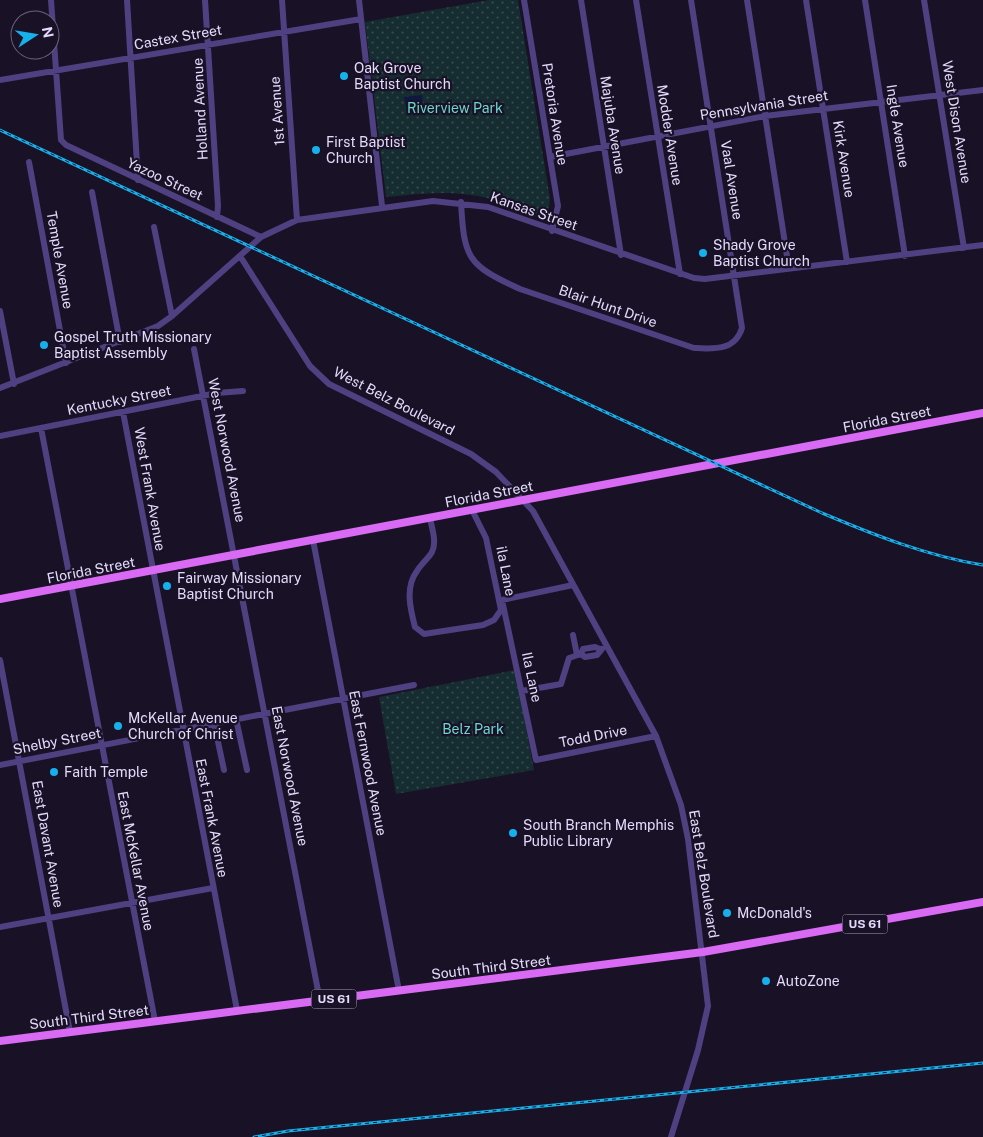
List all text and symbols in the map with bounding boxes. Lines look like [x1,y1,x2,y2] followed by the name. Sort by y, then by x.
[10,10,60,60] north arrow
[133,21,223,53] street label: Castex Street
[39,25,57,39] text: N
[189,57,211,161] street label: Holland Avenue
[939,59,975,185] street label: West Dison Avenue
[354,60,451,92] place label: Oak Grove Baptist Church
[539,62,571,166] street label: Pretoria Avenue
[338,70,350,82] marker: Oak Grove Baptist Church
[597,75,629,175] street label: Majuba Avenue
[267,76,287,146] street label: 1st Avenue
[654,83,686,187] street label: Modder Avenue
[884,83,912,169] street label: Ingle Avenue
[699,87,829,123] street label: Pennsylvania Street
[407,100,503,116] park label: Riverview Park
[830,119,858,199] street label: Kirk Avenue
[326,134,406,166] place label: First Baptist Church
[718,139,746,221] street label: Vaal Avenue
[310,144,322,156] marker: First Baptist Church
[124,154,206,204] street label: Yazoo Street
[488,189,580,233] street label: Kansas Street
[44,210,76,310] street label: Temple Avenue
[713,237,810,269] place label: Shady Grove Baptist Church
[697,247,709,259] marker: Shady Grove Baptist Church
[557,282,659,330] street label: Blair Hunt Drive
[54,329,212,361] place label: Gospel Truth Missionary Baptist Assembly
[38,339,50,351] marker: Gospel Truth Missionary Baptist Assembly
[331,364,457,438] street label: West Belz Boulevard
[205,376,249,524] street label: West Norwood Avenue
[66,382,172,418] street label: Kentucky Street
[842,403,932,435] street label: Florida Street
[131,426,169,552] street label: West Frank Avenue
[444,478,534,510] street label: Florida Street
[493,545,519,597] street label: ila Lane
[46,554,136,586] street label: Florida Street
[177,570,302,602] place label: Fairway Missionary Baptist Church
[161,580,173,592] marker: Fairway Missionary Baptist Church
[519,650,545,704] street label: Ila Lane
[346,689,390,837] street label: East Fernwood Avenue
[269,705,311,848] street label: East Norwood Avenue
[128,710,238,742] place label: McKellar Avenue Church of Christ
[112,720,124,732] marker: McKellar Avenue Church of Christ
[442,721,504,737] park label: Belz Park
[558,722,628,750] street label: Todd Drive
[12,725,102,757] street label: Shelby Street
[193,757,231,879] street label: East Frank Avenue
[64,764,148,780] place label: Faith Temple
[48,766,60,778] marker: Faith Temple
[29,779,67,909] street label: East Davant Avenue
[115,790,157,932] street label: East McKellar Avenue
[686,809,722,939] street label: East Belz Boulevard
[523,817,674,849] place label: South Branch Memphis Public Library
[507,827,519,839] marker: South Branch Memphis Public Library
[737,905,812,921] place label: McDonald's
[721,907,733,919] marker: McDonald's
[842,914,888,934] road number: US 61
[430,952,552,982] street label: South Third Street
[776,973,840,989] place label: AutoZone
[760,975,772,987] marker: AutoZone
[312,990,356,1009] road number: US 61
[28,1002,150,1032] street label: South Third Street

